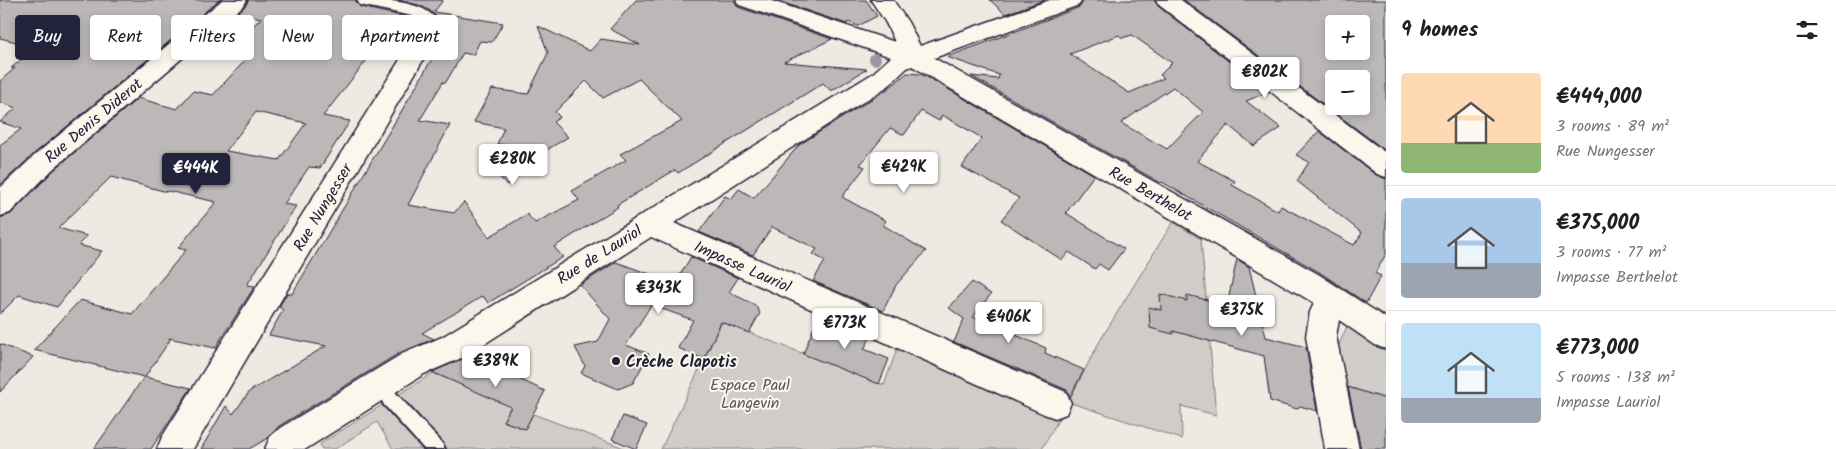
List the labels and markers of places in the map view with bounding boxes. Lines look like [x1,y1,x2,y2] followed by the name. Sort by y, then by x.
[1230,56,1300,99] pin: €802K
[478,144,548,186] pin: €280K
[161,152,231,195] pin: €444K
[869,152,939,194] pin: €429K
[624,272,694,315] pin: €343K
[1207,294,1277,337] pin: €375K
[974,302,1044,344] pin: €406K
[810,308,880,350] pin: €773K
[461,346,531,388] pin: €389K
[626,350,737,375] place label: Crèche Clapotis
[610,355,622,367] marker: Crèche Clapotis

